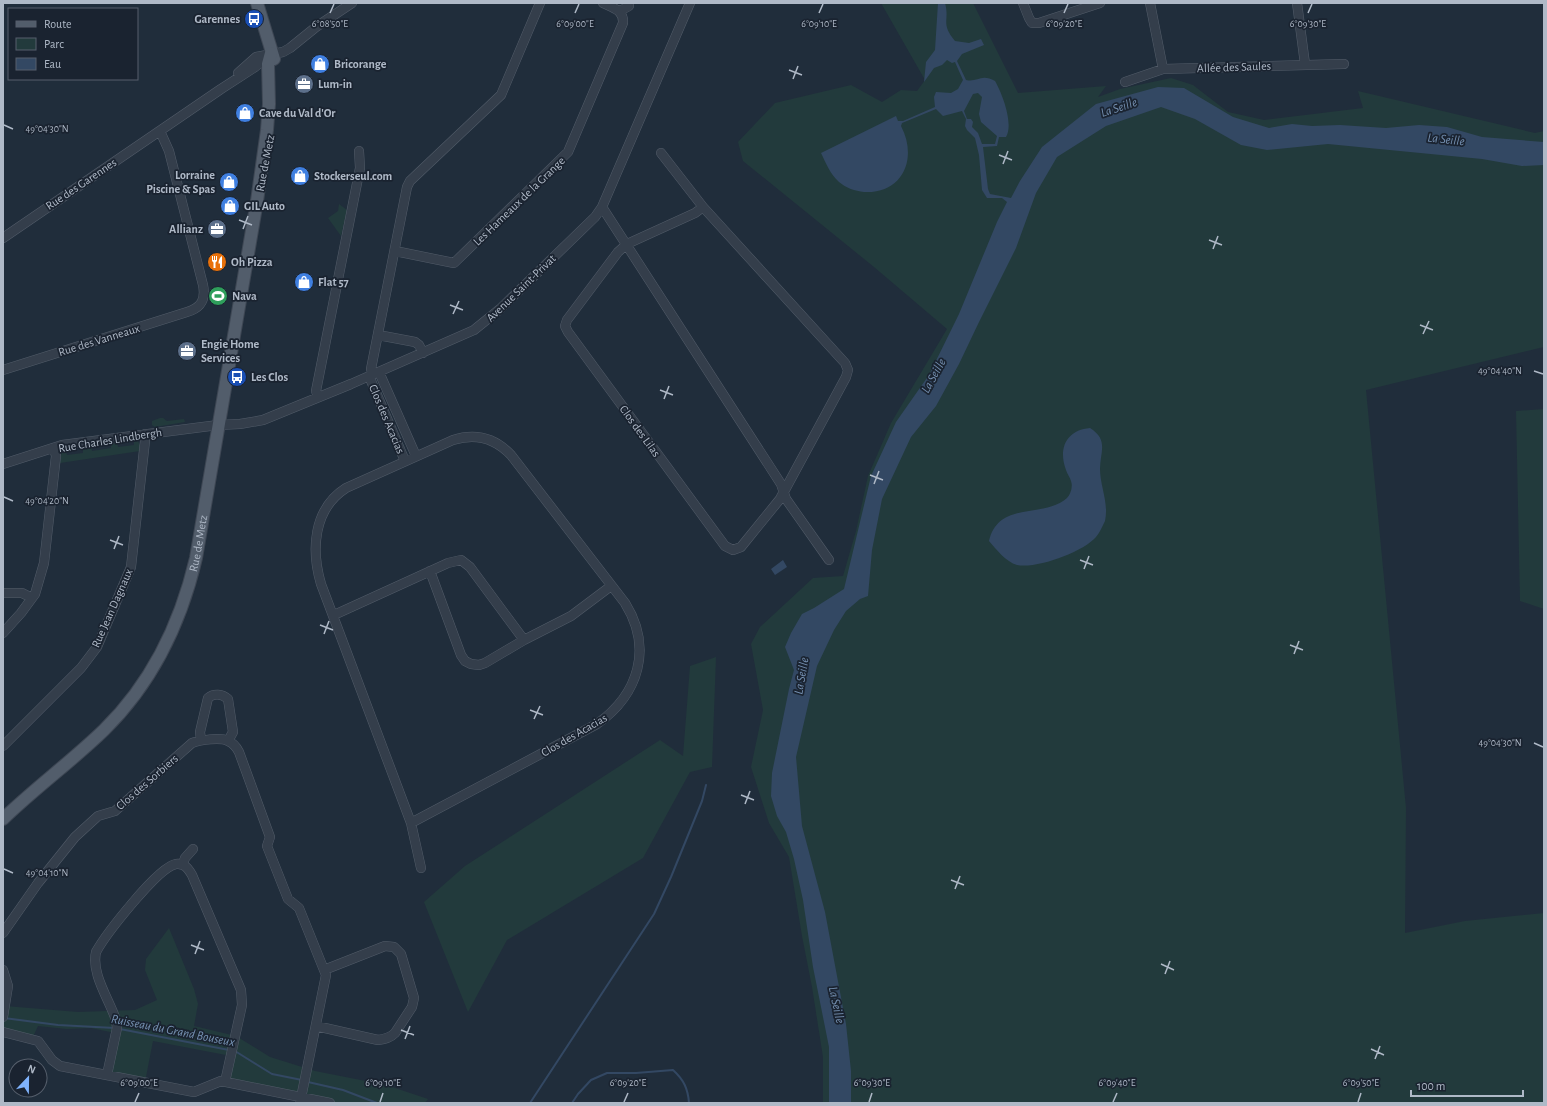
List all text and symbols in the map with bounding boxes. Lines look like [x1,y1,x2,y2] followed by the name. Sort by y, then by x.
[8,8,138,80] legend
[243,8,265,30] bus stop icon: Garennes
[195,13,240,25] place label: Garennes
[44,18,71,30] text: Route
[312,19,348,29] text: 6°08'50"E
[556,19,594,29] text: 6°09'00"E
[801,19,837,29] text: 6°09'10"E
[1046,19,1083,29] text: 6°09'20"E
[1290,19,1326,29] text: 6°09'30"E
[44,38,64,50] text: Parc
[309,53,331,75] shop icon: Bricorange
[44,58,61,70] text: Eau
[334,58,387,70] place label: Bricorange
[1197,60,1271,74] street label: Allée des Saules
[293,73,315,95] office icon: Lum-in
[318,78,352,90] place label: Lum-in
[1099,96,1139,120] water label: La Seille
[234,102,256,124] shop icon: Cave du Val d'Or
[259,107,336,119] place label: Cave du Val d'Or
[25,124,69,134] text: 49°04'30"N
[1427,132,1465,148] water label: La Seille
[254,134,276,192] street label: Rue de Metz
[471,154,567,248] street label: Les Hameaux de la Grange
[44,156,118,212] street label: Rue des Garennes
[289,165,311,187] shop icon: Stockerseul.com
[146,169,215,195] place label: Lorraine Piscine & Spas
[314,170,393,182] place label: Stockerseul.com
[218,171,240,193] shop icon: Lorraine Piscine & Spas
[219,195,241,217] shop icon: GIL Auto
[244,200,285,212] place label: GIL Auto
[206,218,228,240] office icon: Allianz
[169,223,203,235] place label: Allianz
[206,251,228,273] restaurant icon: Oh Pizza
[484,252,558,324] street label: Avenue Saint-Privat
[231,256,273,268] place label: Oh Pizza
[293,271,315,293] shop icon: Flat 57
[318,276,349,288] place label: Flat 57
[207,285,229,307] sports icon: Nava
[232,290,257,302] place label: Nava
[57,322,141,358] street label: Rue des Vanneaux
[201,338,260,364] place label: Engie Home Services
[176,340,198,362] office icon: Engie Home Services
[919,356,949,395] water label: La Seille
[226,366,248,388] bus stop icon: Les Clos
[1478,366,1522,376] text: 49°04'40"N
[251,371,289,383] place label: Les Clos
[367,383,407,455] street label: Clos des Acacias
[617,403,663,459] street label: Clos des Lilas
[57,426,163,454] street label: Rue Charles Lindbergh
[25,496,69,506] text: 49°04'20"N
[187,514,209,573] street label: Rue de Metz
[89,567,135,649] street label: Rue Jean Dagnaux
[792,656,812,696] water label: La Seille
[539,711,609,759] street label: Clos des Acacias
[1478,738,1522,748] text: 49°04'30"N
[114,752,180,812] street label: Clos des Sorbiers
[26,868,68,878] text: 49°04'10"N
[826,985,846,1025] water label: La Seille
[110,1013,236,1049] water label: Ruisseau du Grand Bouseux
[8,1058,48,1098] north arrow
[26,1063,37,1076] text: N
[1411,1072,1523,1098] scale bar
[120,1078,158,1088] text: 6°09'00"E
[365,1078,401,1088] text: 6°09'10"E
[610,1078,647,1088] text: 6°09'20"E
[854,1078,890,1088] text: 6°09'30"E
[1099,1078,1136,1088] text: 6°09'40"E
[1343,1078,1379,1088] text: 6°09'50"E
[1417,1080,1445,1092] text: 100 m

